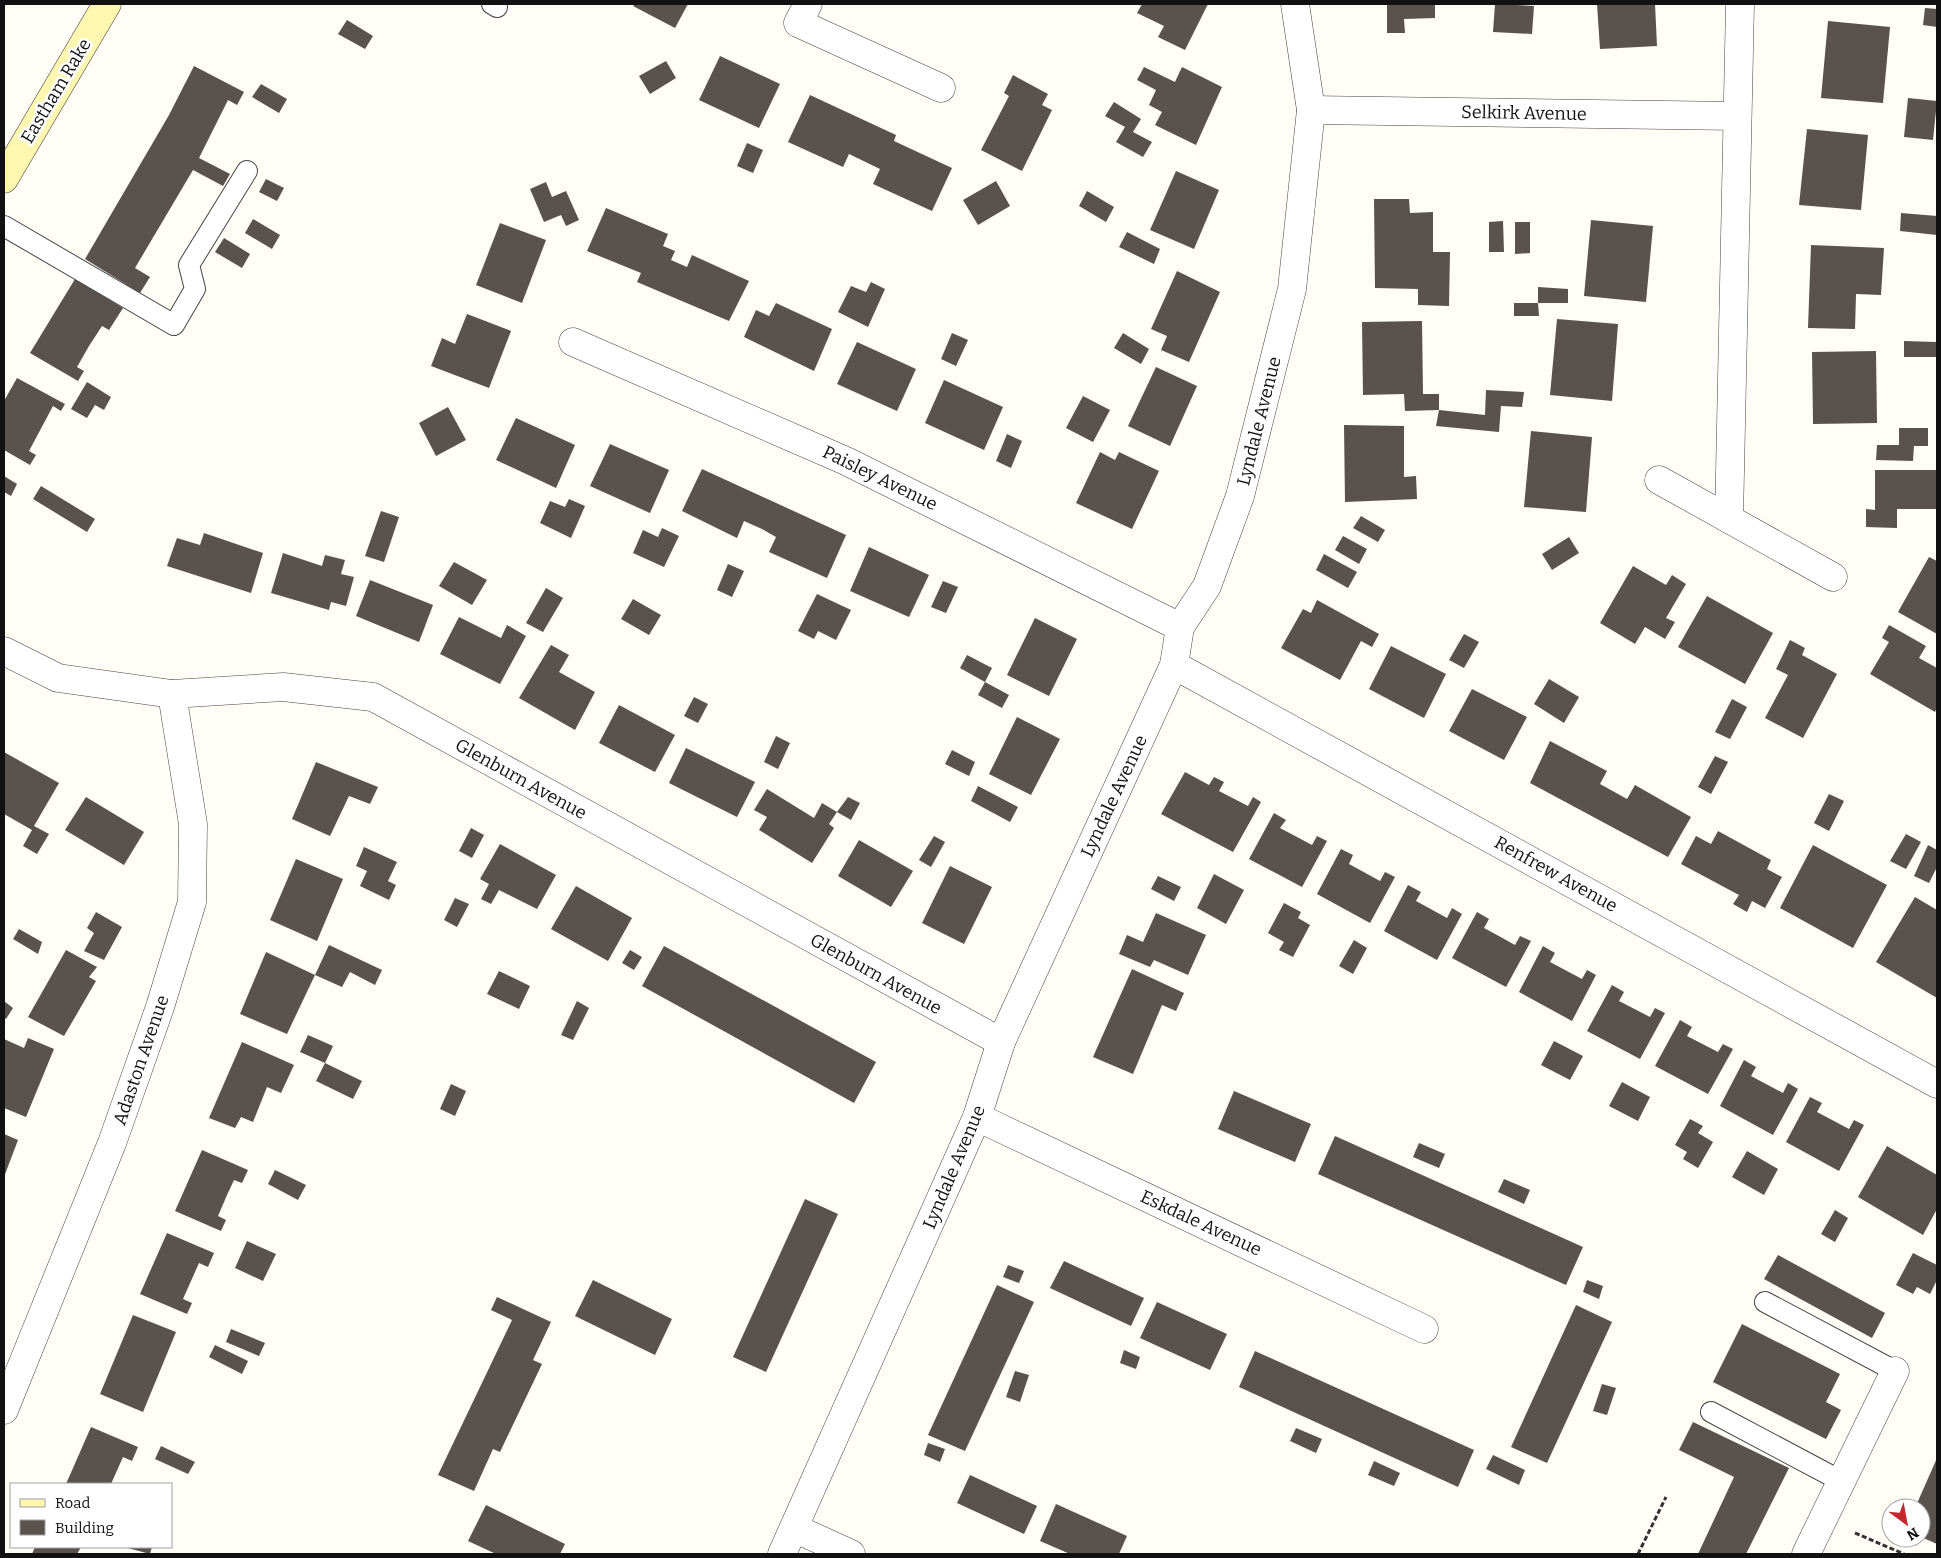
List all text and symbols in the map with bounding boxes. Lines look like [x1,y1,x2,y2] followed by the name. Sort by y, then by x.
[16,35,96,147] street label: Eastham Rake
[1461,101,1587,125] street label: Selkirk Avenue
[1232,354,1286,488] street label: Lyndale Avenue
[819,441,941,515] street label: Paisley Avenue
[1076,731,1152,861] street label: Lyndale Avenue
[451,734,591,824] street label: Glenburn Avenue
[1491,831,1621,917] street label: Renfrew Avenue
[806,929,946,1019] street label: Glenburn Avenue
[108,992,174,1128] street label: Adaston Avenue
[918,1102,990,1232] street label: Lyndale Avenue
[1137,1185,1265,1261] street label: Eskdale Avenue
[10,1483,172,1548] legend
[55,1494,90,1512] text: Road
[1881,1498,1931,1548] north arrow
[55,1519,114,1537] text: Building
[1903,1524,1922,1544] text: N

